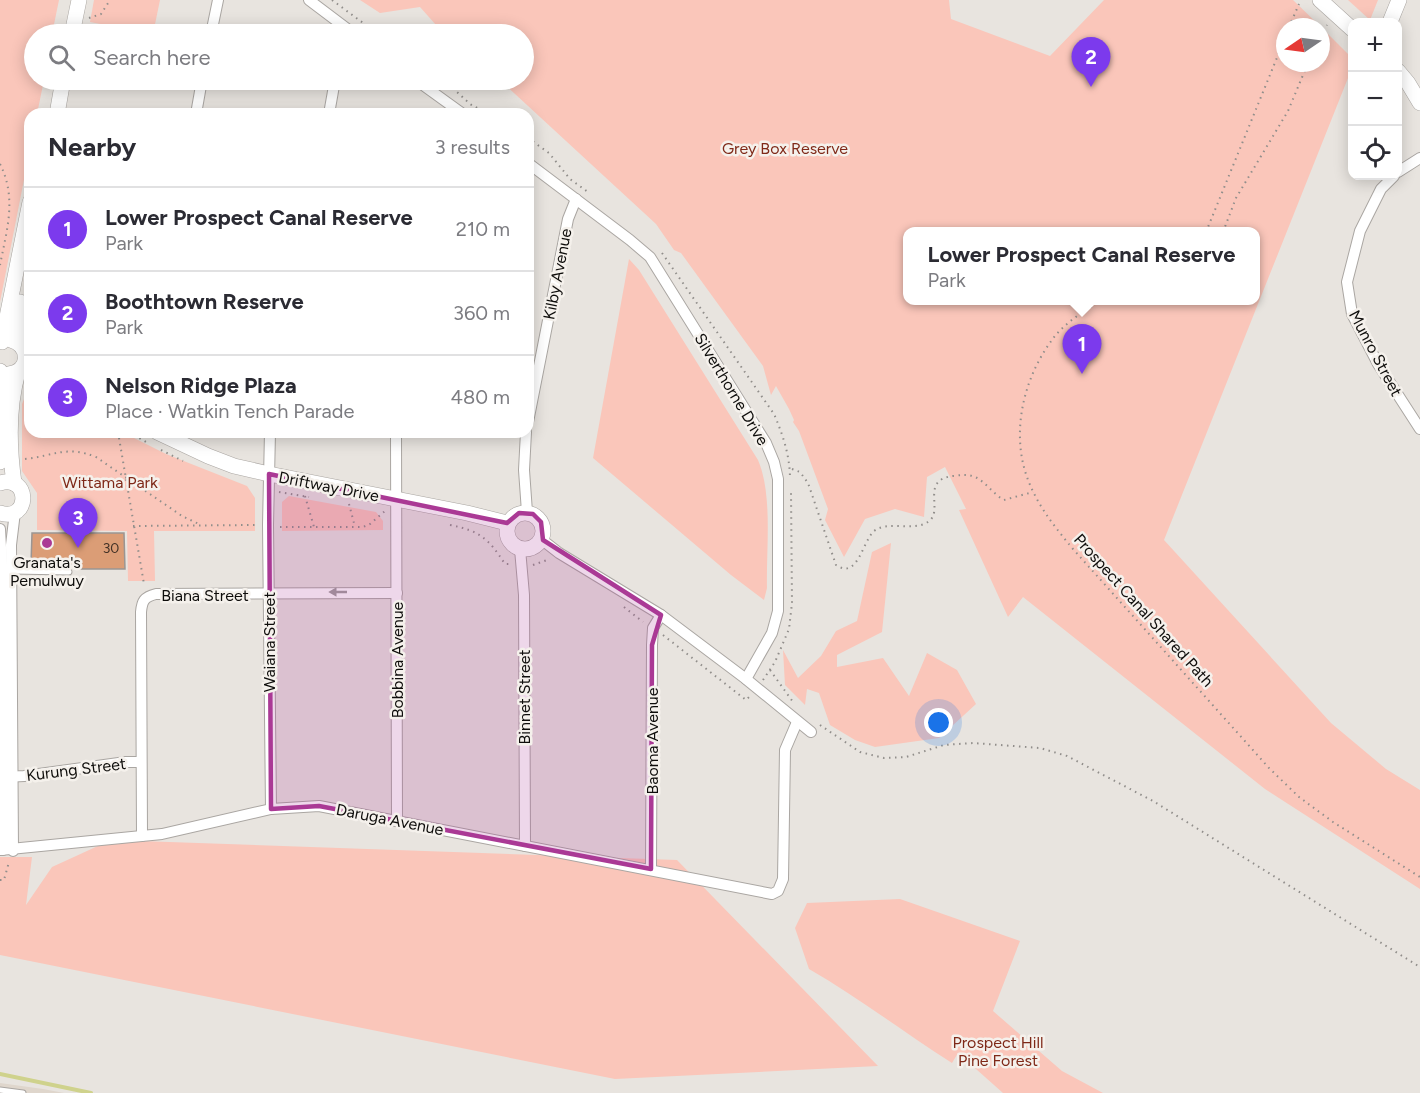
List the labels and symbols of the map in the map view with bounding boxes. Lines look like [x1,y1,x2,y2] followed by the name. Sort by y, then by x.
[1276,18,1330,72] north arrow
[1072,38,1110,87] pin: 2
[722,139,848,158] park label: Grey Box Reserve
[539,227,576,321] street label: Kilby Avenue
[1345,307,1406,400] street label: Munro Street
[1062,324,1102,374] pin: 1
[691,330,773,449] street label: Silverthorne Drive
[277,467,381,506] street label: Driftway Drive
[62,473,158,492] park label: Wittama Park
[58,498,98,548] pin: 3
[1070,530,1217,691] street label: Prospect Canal Shared Path
[40,536,54,550] marker: Granata's Pemulwuy
[103,540,119,557] house number: 30
[10,553,84,590] place label: Granata's Pemulwuy
[161,586,249,605] street label: Biana Street
[329,587,348,597] one-way arrow
[260,592,279,692] street label: Waiana Street
[388,601,407,718] street label: Bobbina Avenue
[515,650,534,744] street label: Binnet Street
[643,687,662,795] street label: Baoma Avenue
[924,708,953,737] your location
[25,754,127,785] street label: Kurung Street
[335,800,446,839] street label: Daruga Avenue
[953,1033,1043,1070] park label: Prospect Hill Pine Forest

